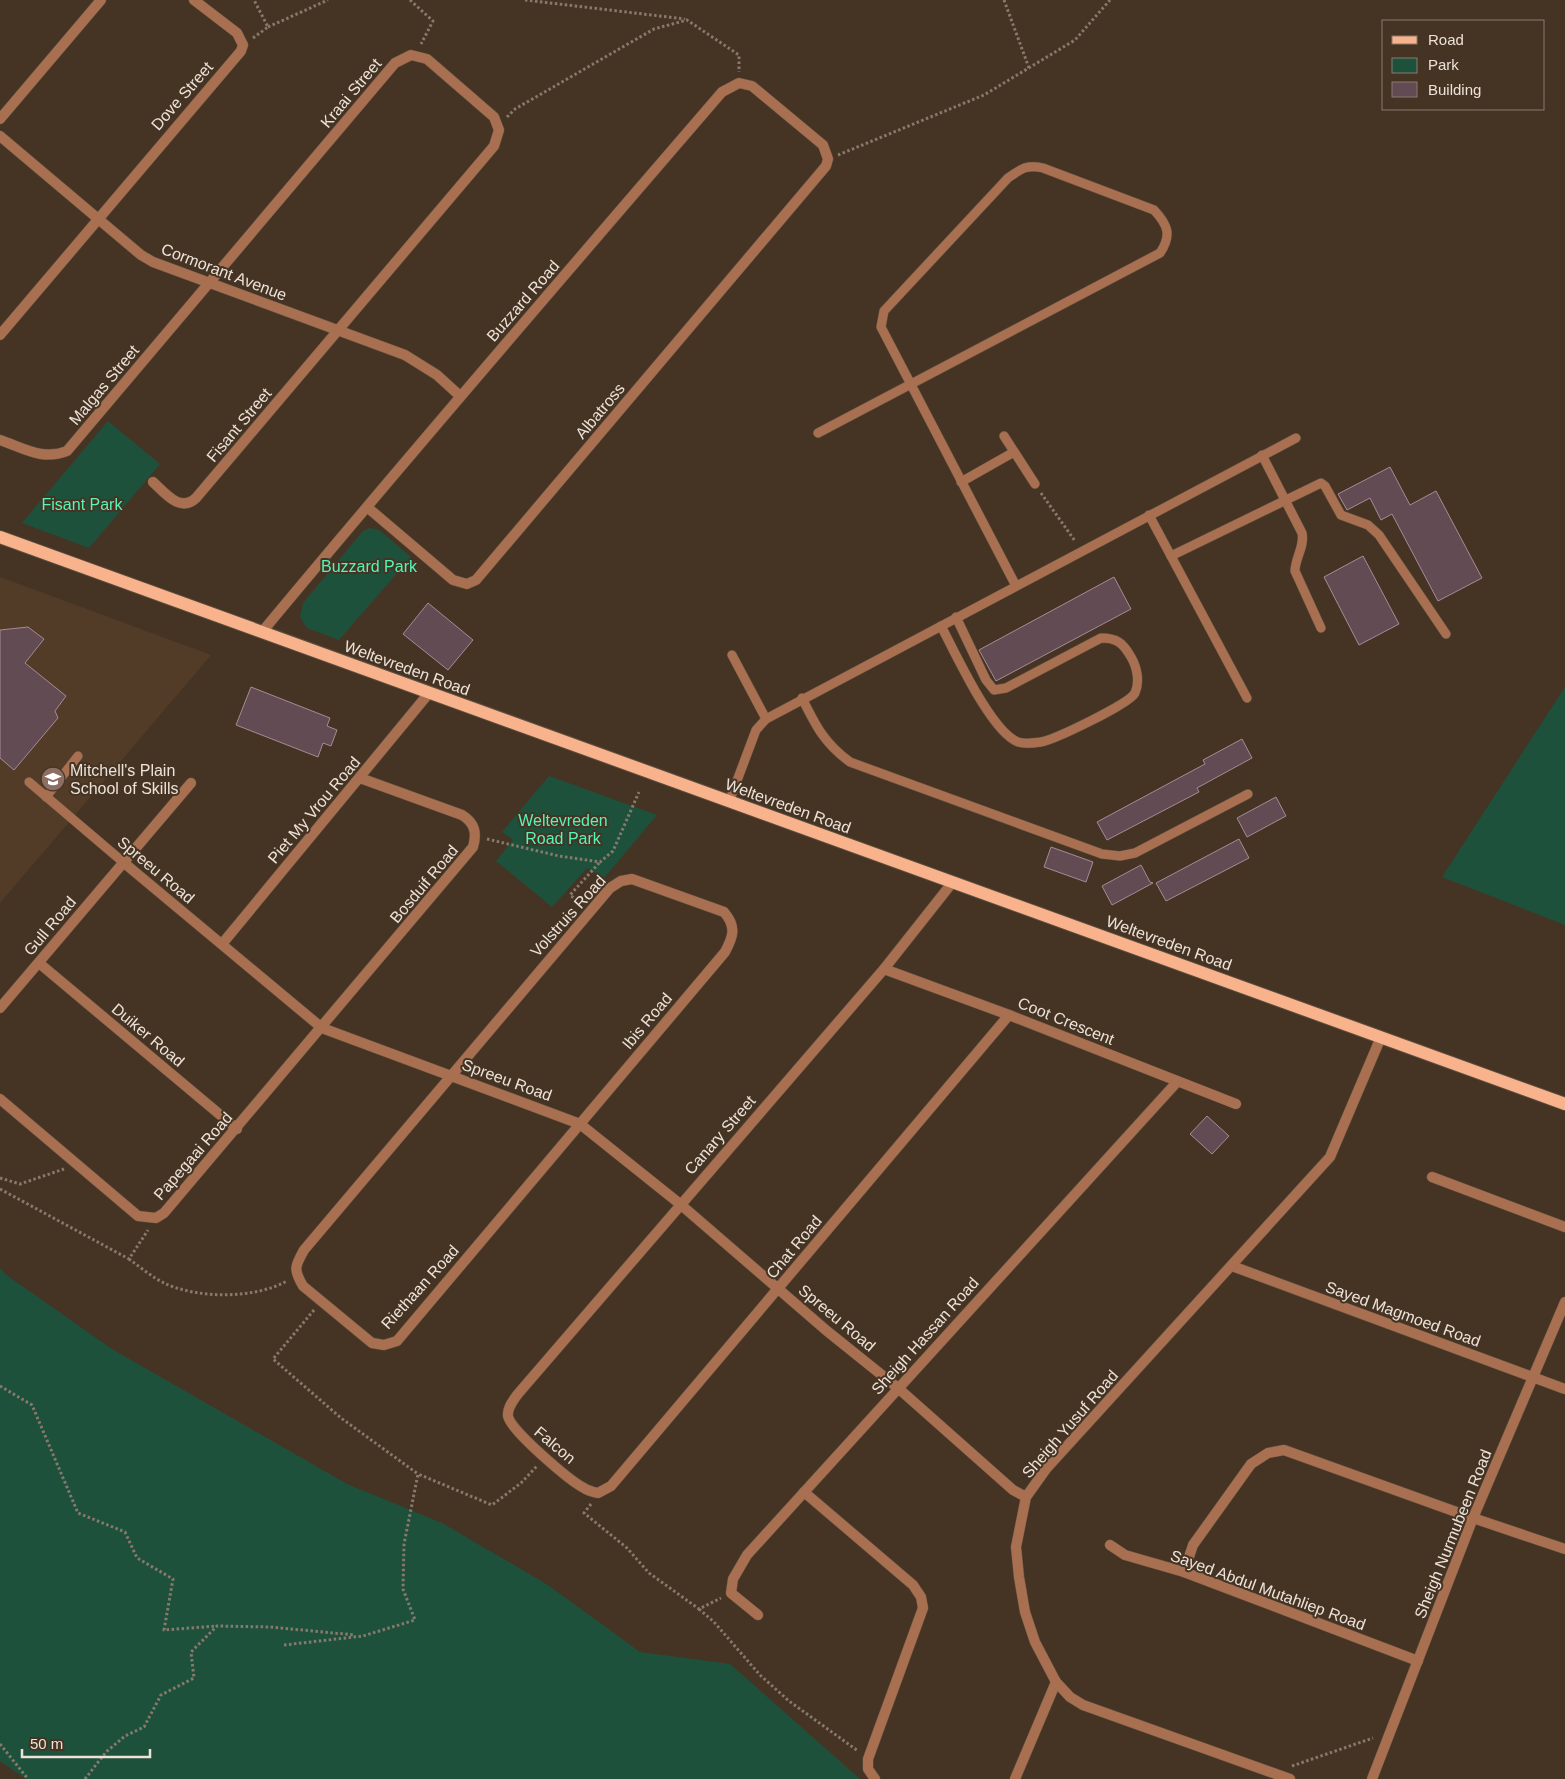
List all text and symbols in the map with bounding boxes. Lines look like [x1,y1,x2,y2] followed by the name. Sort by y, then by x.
[1382,20,1545,110] legend
[1428,31,1464,48] text: Road
[317,55,385,131] street label: Kraai Street
[1428,56,1459,73] text: Park
[148,58,216,133] street label: Dove Street
[1428,81,1481,98] text: Building
[159,240,289,304] street label: Cormorant Avenue
[483,257,563,345] street label: Buzzard Road
[66,341,143,428] street label: Malgas Street
[572,380,628,442] street label: Albatross
[203,384,275,465] street label: Fisant Street
[42,496,123,513] park label: Fisant Park
[321,558,418,575] park label: Buzzard Park
[342,637,472,699] street label: Weltevreden Road
[265,753,363,867] street label: Piet My Vrou Road
[70,762,179,797] place label: Mitchell's Plain School of Skills
[40,766,66,792] school or university icon: Mitchell's Plain School of Skills
[723,775,853,837] street label: Weltevreden Road
[518,812,608,847] park label: Weltevreden Road Park
[114,833,198,907] street label: Spreeu Road
[387,842,461,926] street label: Bosduif Road
[527,872,609,960] street label: Volstruis Road
[21,893,79,959] street label: Gull Road
[1104,912,1234,974] street label: Weltevreden Road
[619,990,675,1052] street label: Ibis Road
[1015,994,1117,1048] street label: Coot Crescent
[108,1000,188,1070] street label: Duiker Road
[460,1056,554,1104] street label: Spreeu Road
[681,1092,759,1178] street label: Canary Street
[150,1109,236,1203] street label: Papegaai Road
[763,1212,825,1282] street label: Chat Road
[378,1242,462,1332] street label: Riethaan Road
[868,1274,982,1398] street label: Sheigh Hassan Road
[1323,1278,1483,1350] street label: Sayed Magmoed Road
[795,1281,879,1355] street label: Spreeu Road
[1019,1367,1121,1481] street label: Sheigh Yusuf Road
[531,1423,579,1467] street label: Falcon
[1411,1447,1495,1621] street label: Sheigh Nurmubeen Road
[1168,1547,1368,1633] street label: Sayed Abdul Mutahliep Road
[22,1726,150,1758] scale bar
[30,1735,63,1752] text: 50 m

